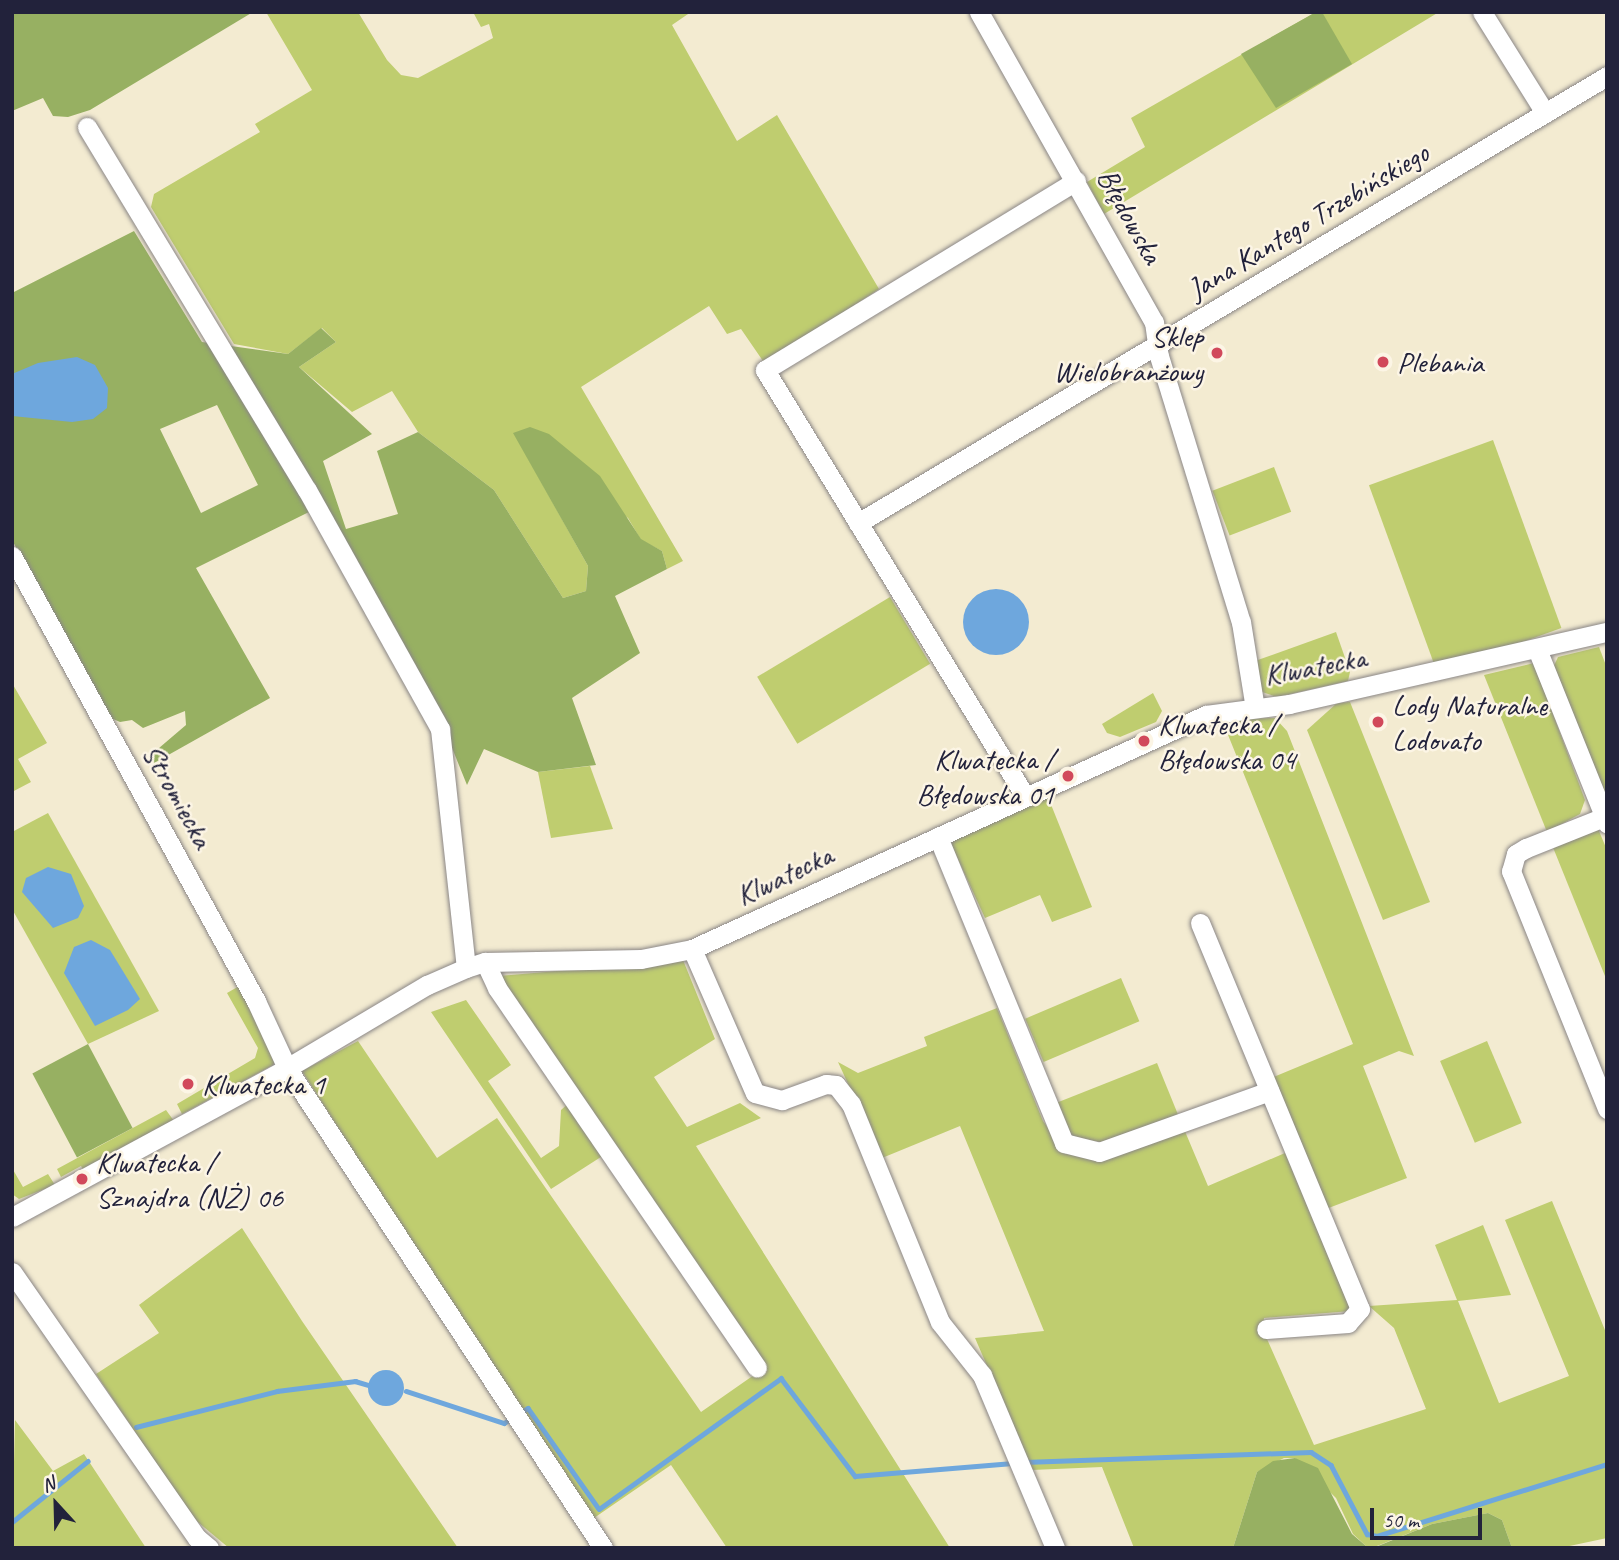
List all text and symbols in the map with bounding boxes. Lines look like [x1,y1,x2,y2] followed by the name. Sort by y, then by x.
[1181,135,1435,307] street label: Jana Kantego Trzebińskiego
[1089,162,1171,270] street label: Błędowska
[1054,318,1203,388] place label: Sklep Wielobranżowy
[1397,344,1483,380] place label: Plebania
[1209,345,1225,361] marker: Sklep Wielobranżowy
[1375,354,1391,370] marker: Plebania
[1261,639,1369,693] street label: Klwatecka
[1392,687,1548,758] place label: Lody Naturalne Lodovato
[1158,706,1295,776] place label: Klwatecka / Błędowska 04
[1370,714,1386,730] marker: Lody Naturalne Lodovato
[1136,733,1152,749] marker: Klwatecka / Błędowska 04
[135,738,221,854] street label: Stromiecka
[917,741,1054,812] place label: Klwatecka / Błędowska 01
[1060,768,1076,784] marker: Klwatecka / Błędowska 01
[730,837,838,913] street label: Klwatecka
[202,1066,325,1102] place label: Klwatecka 1
[180,1076,196,1092] marker: Klwatecka 1
[96,1144,283,1214] place label: Klwatecka / Sznajdra (NŻ) 06
[74,1171,90,1187] marker: Klwatecka / Sznajdra (NŻ) 06
[21,1469,91,1539] north arrow
[38,1471,58,1498] text: N
[1374,1494,1486,1538] scale bar
[1383,1507,1419,1533] text: 50 m

